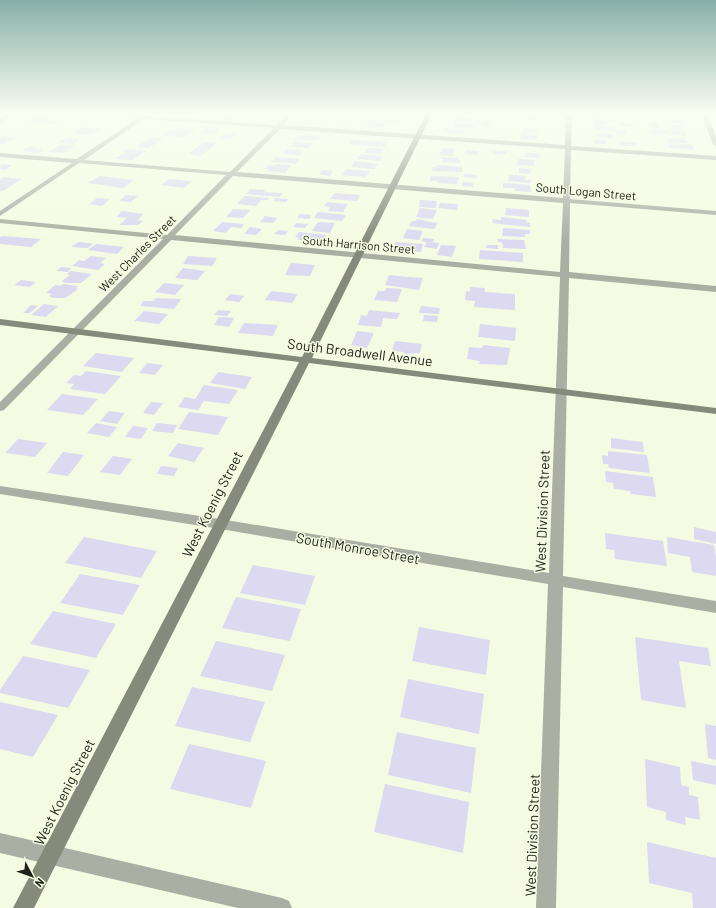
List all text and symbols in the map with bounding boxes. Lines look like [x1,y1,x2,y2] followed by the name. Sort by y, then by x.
[535,180,637,202] street label: South Logan Street
[96,212,178,294] street label: West Charles Street
[302,232,416,256] street label: South Harrison Street
[286,335,434,369] street label: South Broadwell Avenue
[178,448,246,560] street label: West Koenig Street
[531,449,553,573] street label: West Division Street
[295,529,421,567] street label: South Monroe Street
[30,736,98,848] street label: West Koenig Street
[521,773,543,897] street label: West Division Street
[12,856,52,896] north arrow
[33,876,47,890] text: N

